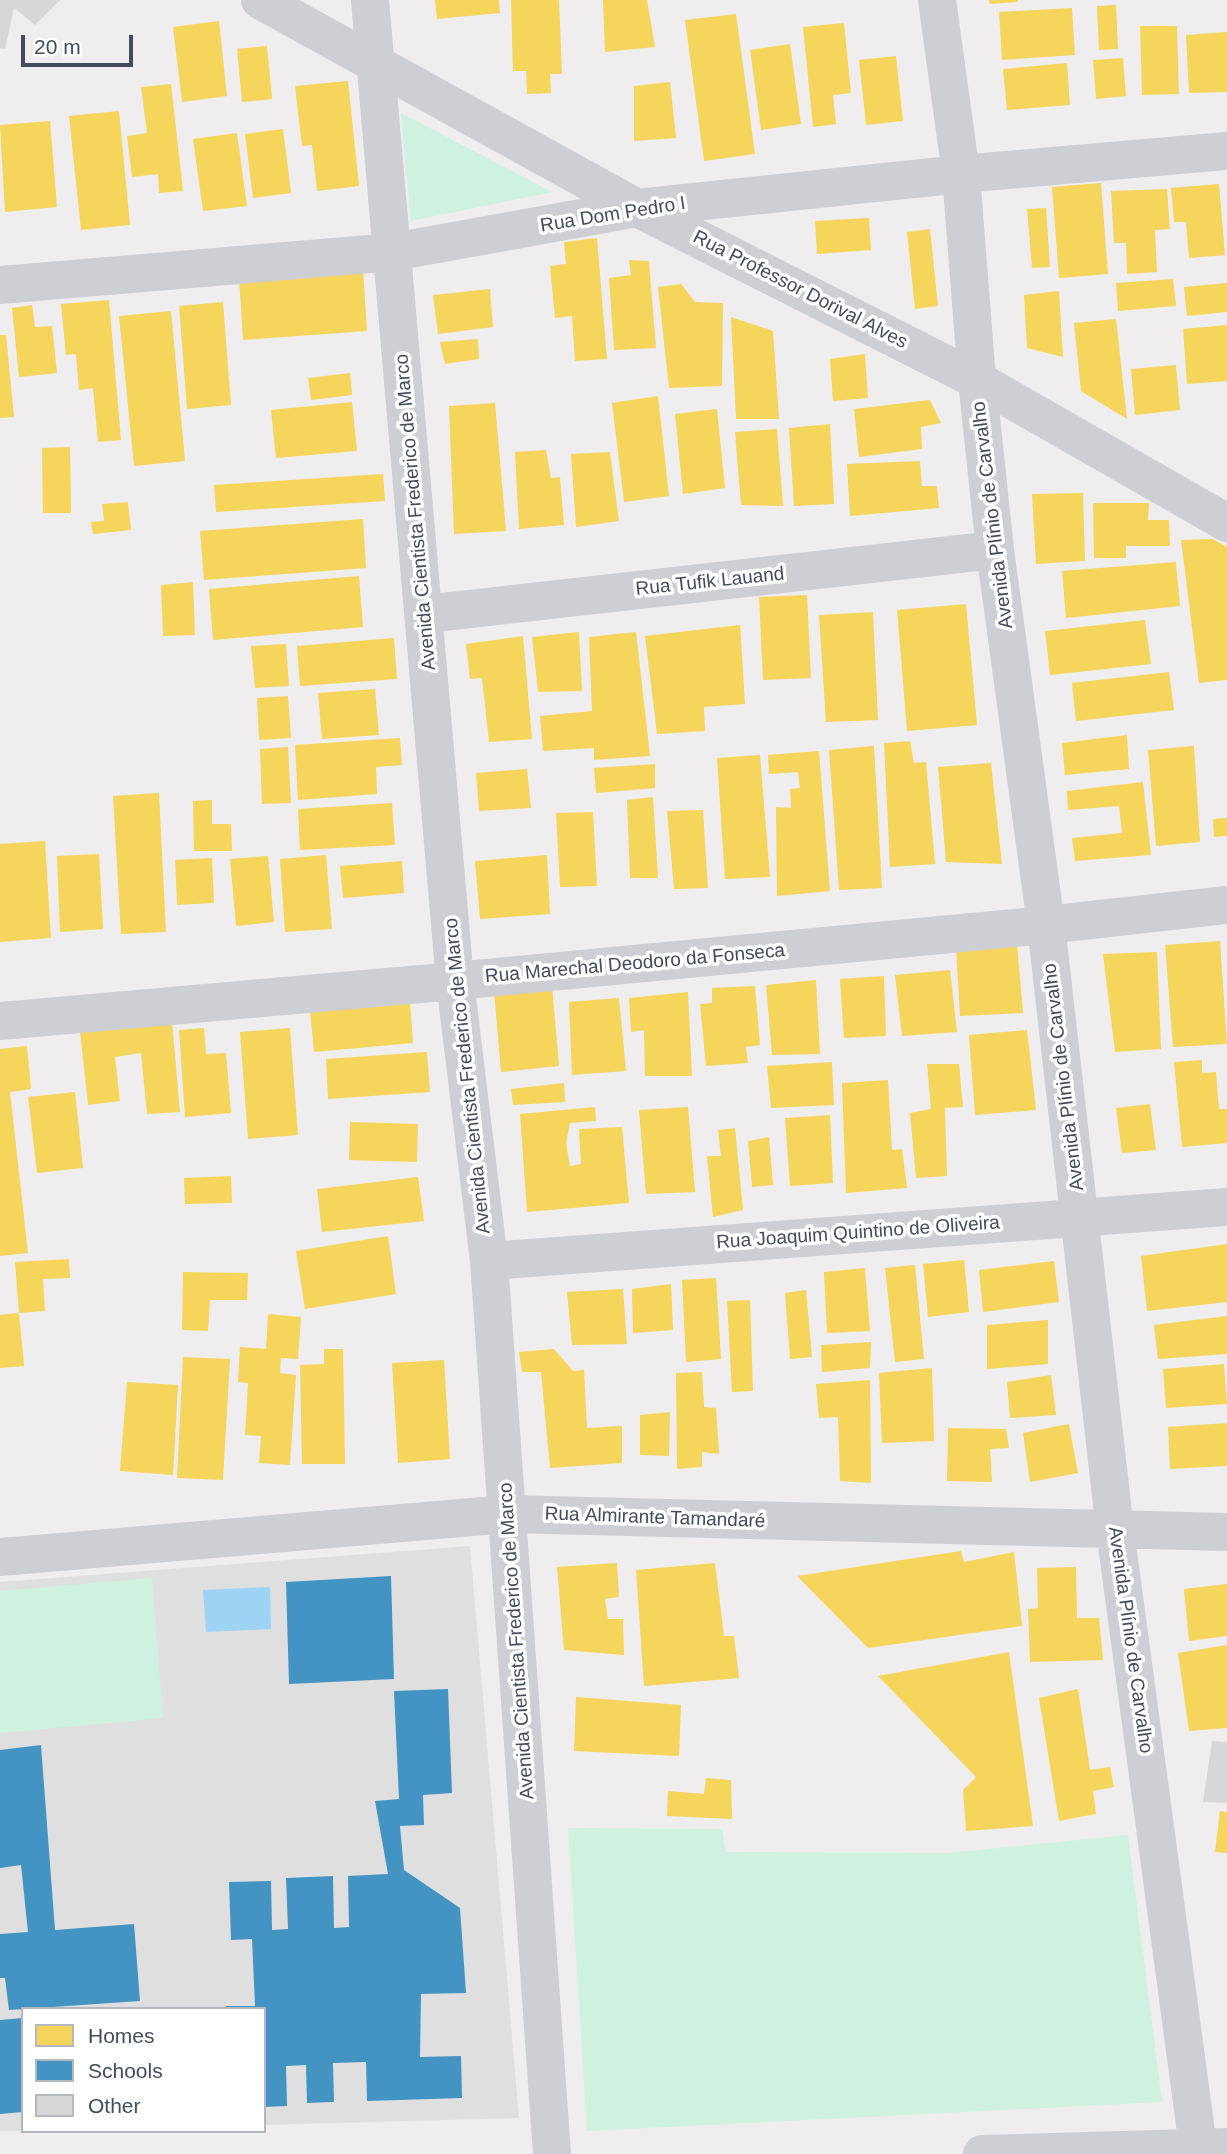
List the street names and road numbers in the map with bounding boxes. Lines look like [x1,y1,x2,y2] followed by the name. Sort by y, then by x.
[539,192,687,238] street label: Rua Dom Pedro I
[689,226,911,354] street label: Rua Professor Dorival Alves
[391,353,441,671] street label: Avenida Cientista Frederico de Marco
[968,400,1018,630] street label: Avenida Plínio de Carvalho
[635,563,785,601] street label: Rua Tufik Lauand
[440,917,496,1235] street label: Avenida Cientista Frederico de Marco
[484,940,786,988] street label: Rua Marechal Deodoro da Fonseca
[1039,962,1089,1192] street label: Avenida Plínio de Carvalho
[716,1212,1000,1254] street label: Rua Joaquim Quintino de Oliveira
[495,1482,539,1800] street label: Avenida Cientista Frederico de Marco
[544,1503,766,1533] street label: Rua Almirante Tamandaré
[1103,1525,1157,1755] street label: Avenida Plínio de Carvalho

